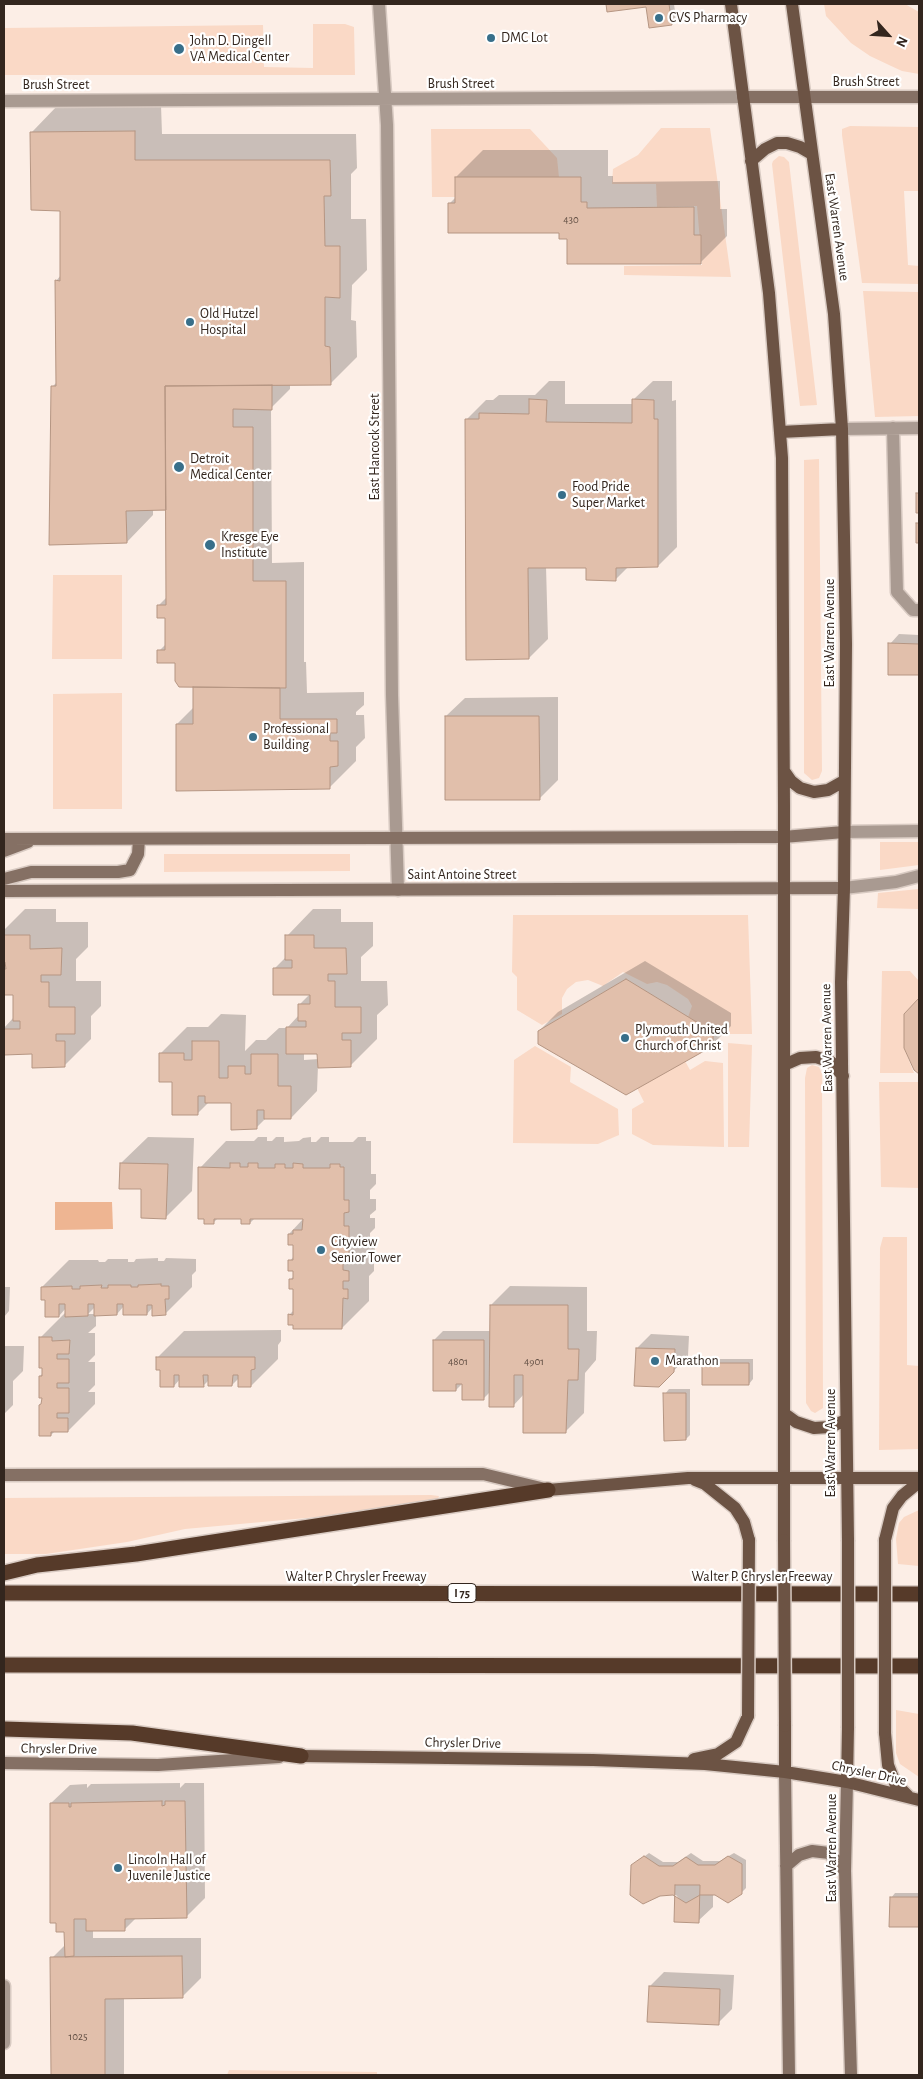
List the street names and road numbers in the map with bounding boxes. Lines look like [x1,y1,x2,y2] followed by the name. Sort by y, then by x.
[833,74,899,90] street label: Brush Street
[428,76,494,92] street label: Brush Street
[23,77,89,93] street label: Brush Street
[821,172,853,282] street label: East Warren Avenue
[367,393,383,501] street label: East Hancock Street
[822,579,838,687] street label: East Warren Avenue
[408,867,516,883] street label: Saint Antoine Street
[818,983,836,1093] street label: East Warren Avenue
[823,1389,839,1497] street label: East Warren Avenue
[286,1569,426,1585] street label: Walter P. Chrysler Freeway
[692,1569,832,1585] street label: Walter P. Chrysler Freeway
[448,1584,476,1602] road number: I 75
[425,1734,501,1752] street label: Chrysler Drive
[21,1740,97,1758] street label: Chrysler Drive
[830,1757,908,1789] street label: Chrysler Drive
[824,1794,840,1902] street label: East Warren Avenue

